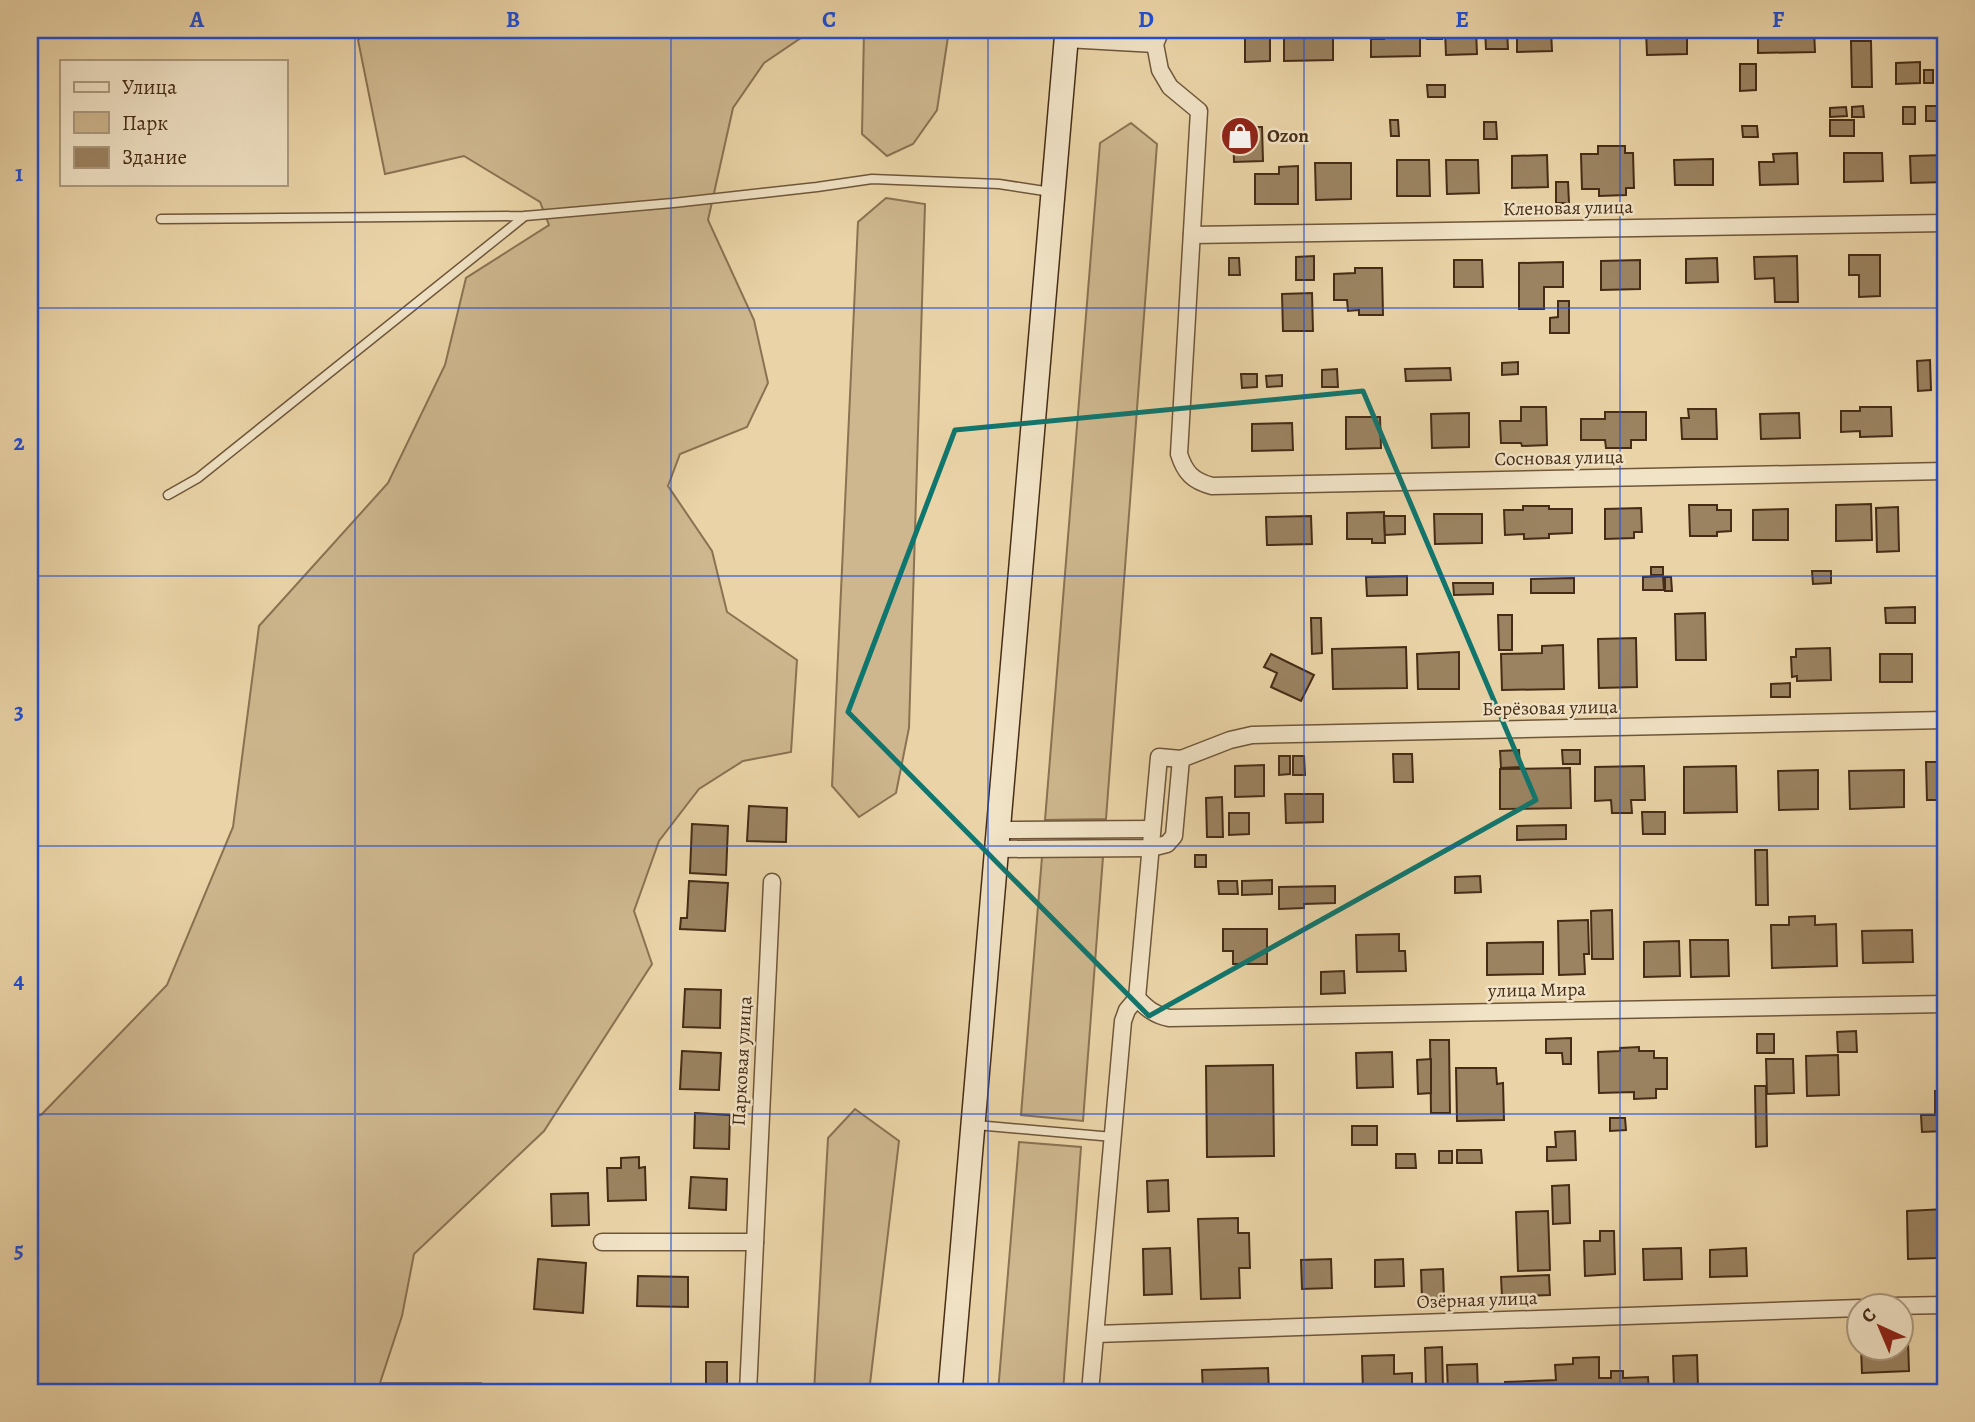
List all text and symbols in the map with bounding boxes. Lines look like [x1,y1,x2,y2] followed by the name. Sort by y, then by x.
[189,4,205,35] text: A
[506,4,520,35] text: B
[822,4,836,35] text: C
[1138,4,1154,35] text: D
[1455,4,1469,35] text: E
[1772,4,1785,35] text: F
[60,60,287,186] legend
[122,73,177,101] text: Улица
[122,109,168,137] text: Парк
[1219,115,1261,157] shop icon: Ozon
[1267,123,1309,149] place label: Ozon
[122,143,187,171] text: Здание
[15,158,23,189] text: 1
[1503,194,1634,222] street label: Кленовая улица
[13,427,25,458] text: 2
[1494,444,1624,472] street label: Сосновая улица
[1482,694,1618,722] street label: Берёзовая улица
[14,696,24,727] text: 3
[14,965,25,996] text: 4
[1487,976,1586,1004] street label: улица Мира
[726,995,758,1127] street label: Парковая улица
[14,1234,24,1265] text: 5
[1416,1285,1538,1315] street label: Озёрная улица
[1846,1292,1916,1362] north arrow
[1856,1302,1882,1329] text: С

